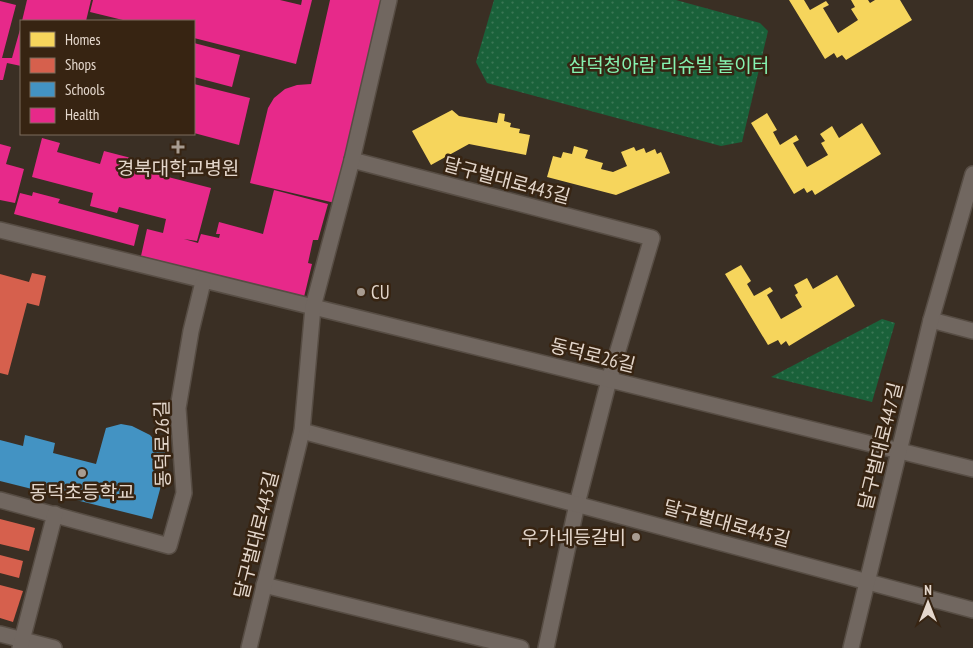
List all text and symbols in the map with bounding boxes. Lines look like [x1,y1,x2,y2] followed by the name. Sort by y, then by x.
[20,20,195,135] legend
[65,30,101,49] text: Homes
[569,53,769,77] park label: 삼덕청아람 리슈빌 놀이터
[65,55,96,74] text: Shops
[65,80,105,99] text: Schools
[65,105,99,124] text: Health
[171,140,185,154] marker: 경북대학교병원
[441,152,573,208] street label: 달구벌대로443길
[117,156,239,180] place label: 경북대학교병원
[371,280,390,304] place label: CU
[355,286,367,298] marker: CU
[548,333,638,377] street label: 동덕로26길
[853,380,907,512] street label: 달구벌대로447길
[149,400,175,488] street label: 동덕로26길
[76,467,88,479] marker: 동덕초등학교
[229,469,283,601] street label: 달구벌대로443길
[30,480,134,504] place label: 동덕초등학교
[661,495,793,551] street label: 달구벌대로445길
[521,525,626,549] place label: 우가네등갈비
[630,531,642,543] marker: 우가네등갈비
[903,578,953,628] north arrow
[924,581,932,599] text: N

